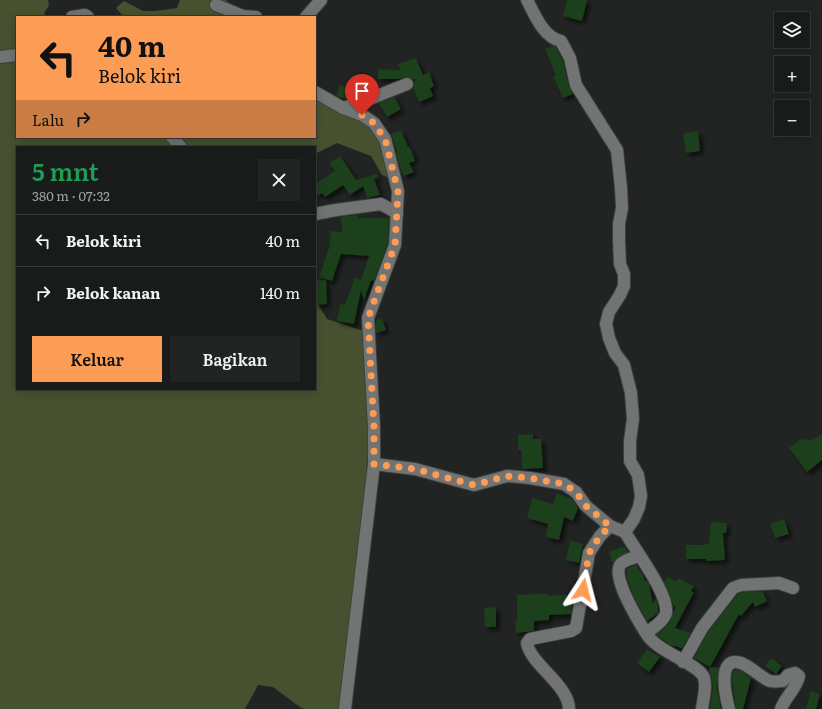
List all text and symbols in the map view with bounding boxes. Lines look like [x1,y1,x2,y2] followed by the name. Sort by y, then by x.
[774,12,810,136] map controls
[774,12,810,48] button: layers
[98,24,166,66] text: 40 m
[32,32,84,84] icon: left
[774,56,810,92] button: +
[98,62,181,89] text: Belok kiri
[345,74,379,115] pin
[351,80,373,102] icon: arrive
[774,100,810,136] button: −
[32,108,64,131] text: Lalu
[72,108,94,130] icon: right
[32,153,99,188] text: 5 mnt
[258,159,300,201] button: close
[32,186,110,205] text: 380 m · 07:32
[66,229,142,252] text: Belok kiri
[266,229,300,252] text: 40 m
[32,230,54,252] icon: left
[66,281,160,304] text: Belok kanan
[260,281,300,304] text: 140 m
[32,282,54,304] icon: right
[32,336,162,382] button: Keluar
[170,336,300,382] button: Bagikan
[562,569,604,611] position arrow

